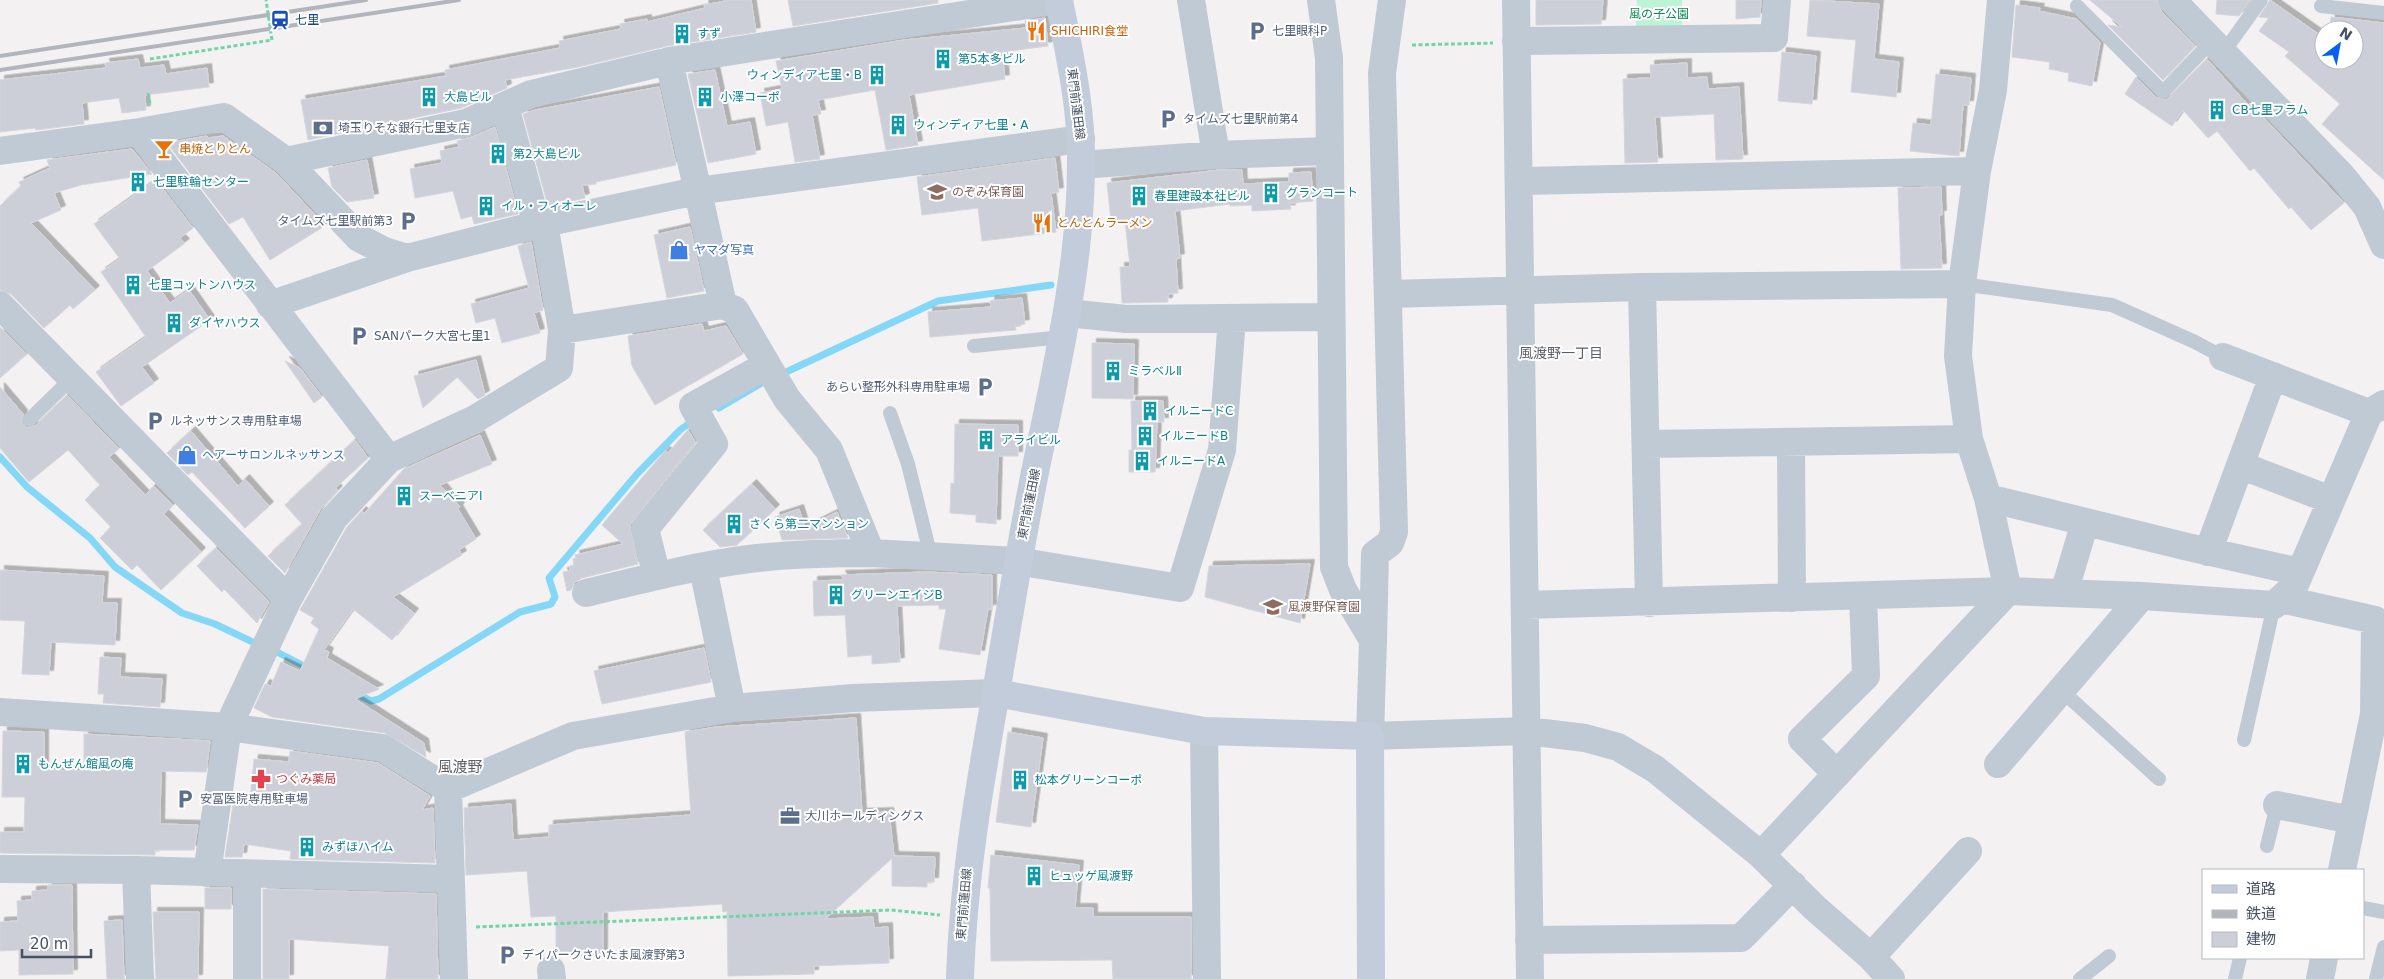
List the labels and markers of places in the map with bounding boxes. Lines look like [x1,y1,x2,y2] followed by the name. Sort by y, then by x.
[269,9,291,31] station icon: 七里
[295,13,319,27] place label: 七里
[1025,20,1047,42] restaurant icon: SHICHIRI食堂
[1246,20,1268,42] parking icon: 七里眼科P
[671,23,693,45] building icon: すず
[1051,24,1128,38] place label: SHICHIRI食堂
[1272,24,1327,38] place label: 七里眼科P
[697,27,721,41] place label: すず
[932,48,954,70] building icon: 第5本多ビル
[958,52,1026,66] place label: 第5本多ビル
[866,64,888,86] building icon: ウィンディア七里・B
[747,68,862,82] place label: ウィンディア七里・B
[418,86,440,108] building icon: 大島ビル
[694,86,716,108] building icon: 小澤コーポ
[444,90,492,104] place label: 大島ビル
[720,90,780,104] place label: 小澤コーポ
[2206,99,2228,121] building icon: CB七里フラム
[2232,103,2308,117] place label: CB七里フラム
[1157,108,1179,130] parking icon: タイムズ七里駅前第4
[1183,112,1298,126] place label: タイムズ七里駅前第4
[887,114,909,136] building icon: ウィンディア七里・A
[312,117,334,139] bank icon: 埼玉りそな銀行七里支店
[913,118,1029,132] place label: ウィンディア七里・A
[338,121,470,135] place label: 埼玉りそな銀行七里支店
[153,138,175,160] bar icon: 串焼とりとん
[179,142,251,156] place label: 串焼とりとん
[487,143,509,165] building icon: 第2大島ビル
[513,147,581,161] place label: 第2大島ビル
[127,171,149,193] building icon: 七里駐輪センター
[153,175,249,189] place label: 七里駐輪センター
[926,181,948,203] school or university icon: のぞみ保育園
[1260,182,1282,204] building icon: グランコート
[952,185,1024,199] place label: のぞみ保育園
[1128,185,1150,207] building icon: 春里建設本社ビル
[1286,186,1358,200] place label: グランコート
[1154,189,1250,203] place label: 春里建設本社ビル
[475,195,497,217] building icon: イル・フィオーレ
[501,199,597,213] place label: イル・フィオーレ
[397,210,419,232] parking icon: タイムズ七里駅前第3
[1031,212,1053,234] restaurant icon: とんとんラーメン
[278,214,393,228] place label: タイムズ七里駅前第3
[1057,216,1153,230] place label: とんとんラーメン
[668,239,690,261] shop icon: ヤマダ写真
[694,243,754,257] place label: ヤマダ写真
[122,274,144,296] building icon: 七里コットンハウス
[148,278,256,292] place label: 七里コットンハウス
[163,312,185,334] building icon: ダイヤハウス
[189,316,260,330] place label: ダイヤハウス
[348,325,370,347] parking icon: SANパーク大宮七里1
[374,329,491,343] place label: SANパーク大宮七里1
[1102,360,1124,382] building icon: ミラベルⅡ
[1128,364,1182,378] place label: ミラベルⅡ
[974,376,996,398] parking icon: あらい整形外科専用駐車場
[826,380,970,394] place label: あらい整形外科専用駐車場
[1139,400,1161,422] building icon: イルニードC
[1165,404,1233,418] place label: イルニードC
[144,410,166,432] parking icon: ルネッサンス専用駐車場
[170,414,302,428] place label: ルネッサンス専用駐車場
[1134,425,1156,447] building icon: イルニードB
[975,429,997,451] building icon: アライビル
[1160,429,1228,443] place label: イルニードB
[1001,433,1061,447] place label: アライビル
[176,444,198,466] shop icon: ヘアーサロンルネッサンス
[202,448,345,462] place label: ヘアーサロンルネッサンス
[1131,450,1153,472] building icon: イルニードA
[1157,454,1226,468] place label: イルニードA
[393,485,415,507] building icon: スーベニアⅠ
[419,489,483,503] place label: スーベニアⅠ
[723,513,745,535] building icon: さくら第二マンション
[749,517,869,531] place label: さくら第二マンション
[825,584,847,606] building icon: グリーンエイジB
[851,588,943,602] place label: グリーンエイジB
[1262,596,1284,618] school or university icon: 風渡野保育園
[1288,600,1360,614] place label: 風渡野保育園
[12,753,34,775] building icon: もんぜん館風の庵
[38,757,134,771] place label: もんぜん館風の庵
[250,768,272,790] pharmacy icon: つぐみ薬局
[1009,769,1031,791] building icon: 松本グリーンコーポ
[276,772,336,786] place label: つぐみ薬局
[1035,773,1142,787] place label: 松本グリーンコーポ
[174,788,196,810] parking icon: 安冨医院専用駐車場
[200,792,308,806] place label: 安冨医院専用駐車場
[779,805,801,827] office icon: 大川ホールディングス
[805,809,924,823] place label: 大川ホールディングス
[296,836,318,858] building icon: みずほハイム
[322,840,394,854] place label: みずほハイム
[1023,865,1045,887] building icon: ヒュッゲ風渡野
[1049,869,1133,883] place label: ヒュッゲ風渡野
[496,944,518,966] parking icon: デイパークさいたま風渡野第3
[522,948,685,962] place label: デイパークさいたま風渡野第3

